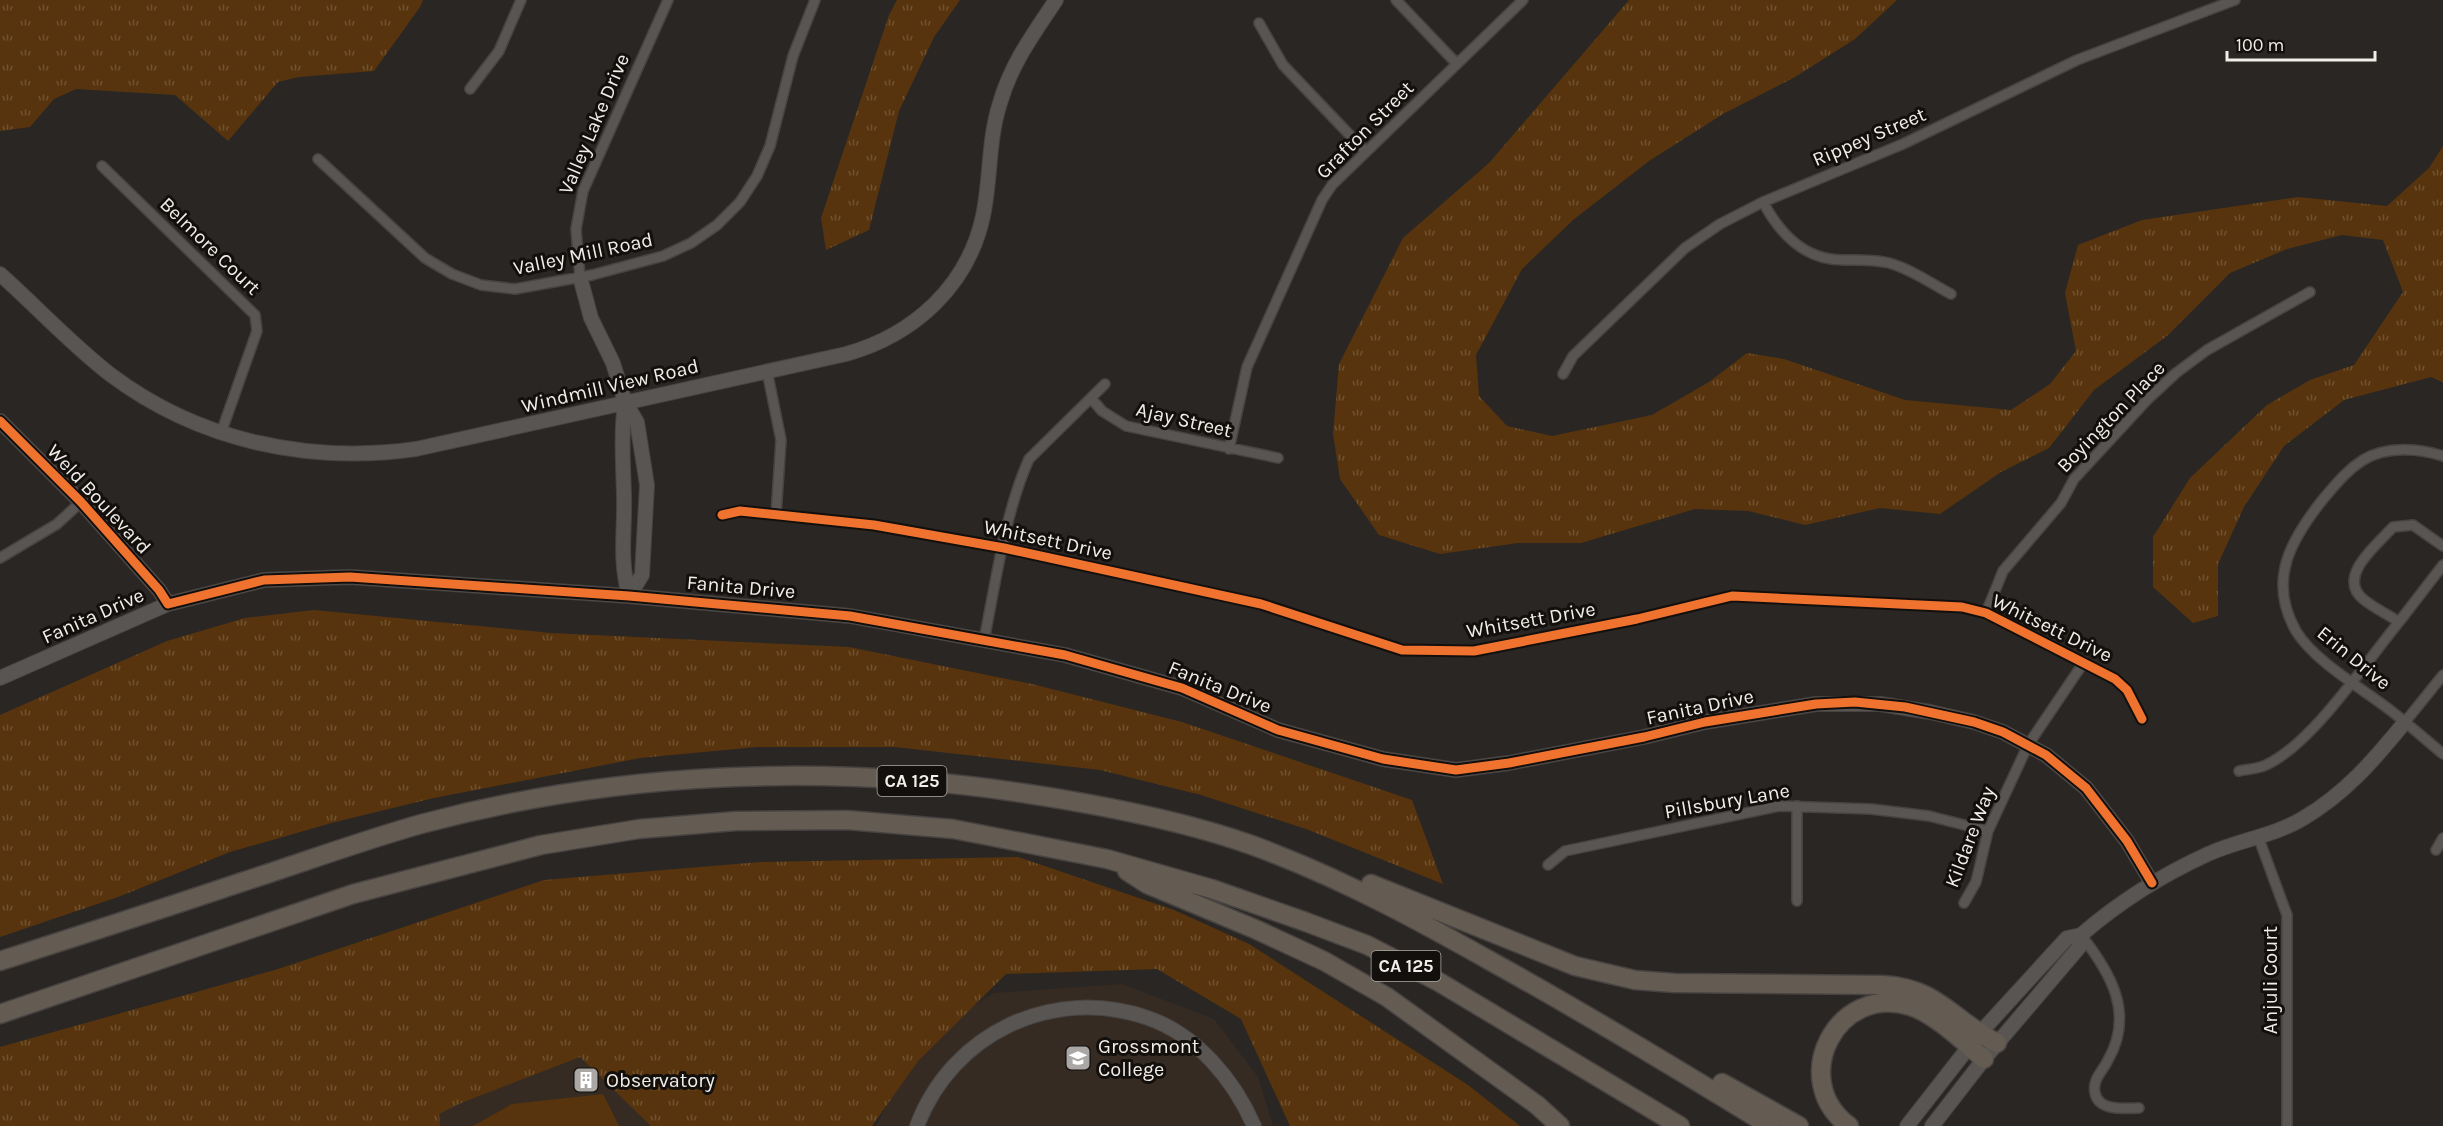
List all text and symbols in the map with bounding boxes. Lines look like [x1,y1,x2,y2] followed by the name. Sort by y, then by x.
[2227,24,2376,62] scale bar
[2236,34,2284,56] text: 100 m
[554,50,634,198] street label: Valley Lake Drive
[1312,76,1419,183] street label: Grafton Street
[1809,103,1930,171] street label: Rippey Street
[155,192,265,300] street label: Belmore Court
[511,228,655,280] street label: Valley Mill Road
[519,354,701,418] street label: Windmill View Road
[2052,357,2170,477] street label: Boyington Place
[1134,398,1235,442] street label: Ajay Street
[42,440,156,558] street label: Weld Boulevard
[982,515,1114,565] street label: Whitsett Drive
[686,571,796,603] street label: Fanita Drive
[39,583,147,649] street label: Fanita Drive
[1988,589,2116,667] street label: Whitsett Drive
[1465,597,1597,643] street label: Whitsett Drive
[2313,621,2395,695] street label: Erin Drive
[1165,656,1275,718] street label: Fanita Drive
[1644,684,1756,730] street label: Fanita Drive
[878,766,946,796] road number: CA 125
[1663,779,1791,823] street label: Pillsbury Lane
[1940,783,2000,891] street label: Kildare Way
[2259,925,2282,1034] street label: Anjuli Court
[1372,951,1440,981] road number: CA 125
[1098,1035,1200,1081] place label: Grossmont College
[1063,1043,1093,1073] school or university icon: Grossmont College
[571,1065,601,1095] building icon: Observatory
[606,1069,715,1092] place label: Observatory

